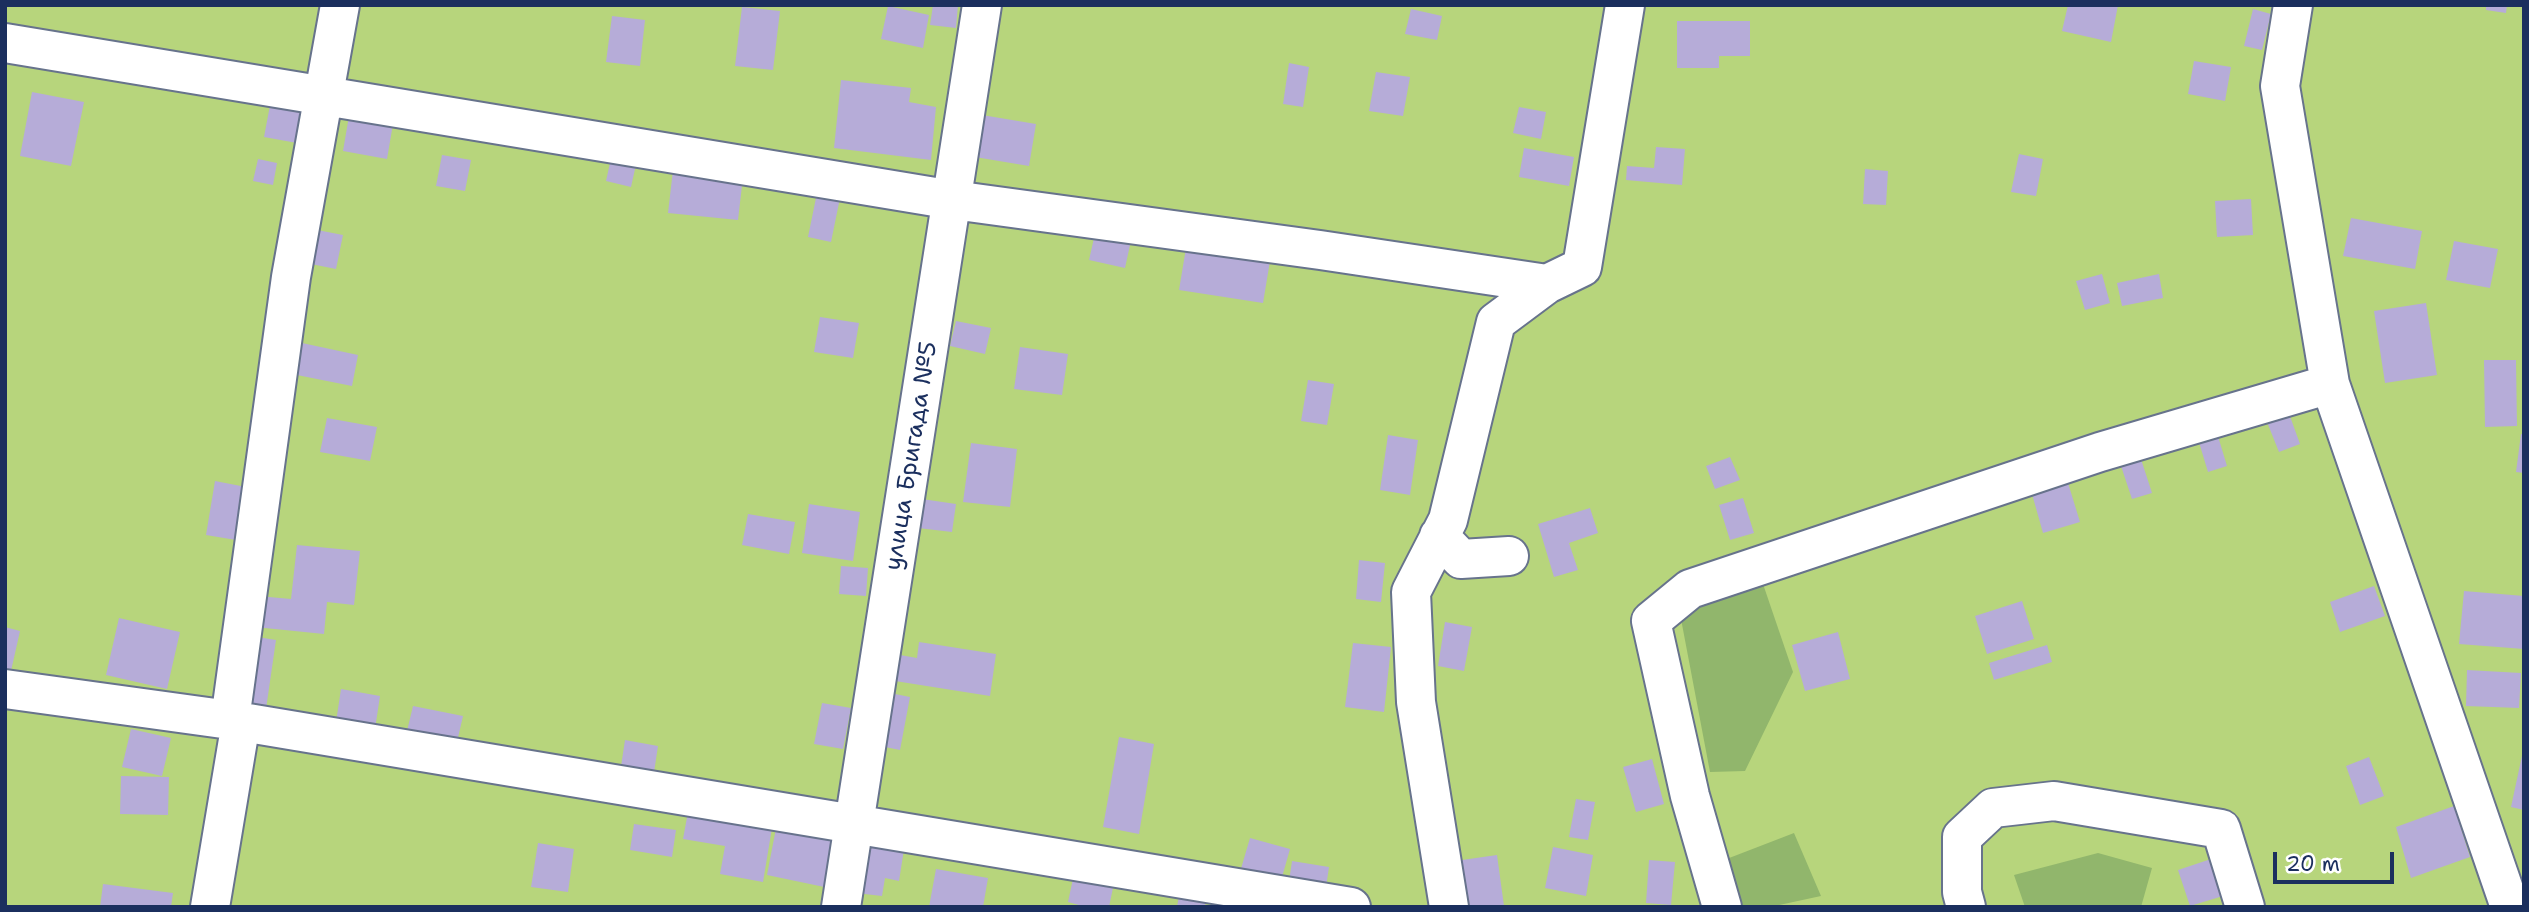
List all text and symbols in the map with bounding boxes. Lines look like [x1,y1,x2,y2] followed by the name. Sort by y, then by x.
[880,339,944,573] street label: улица Бригада №5
[2277,838,2398,882] scale bar
[2286,850,2340,878] text: 20 m

